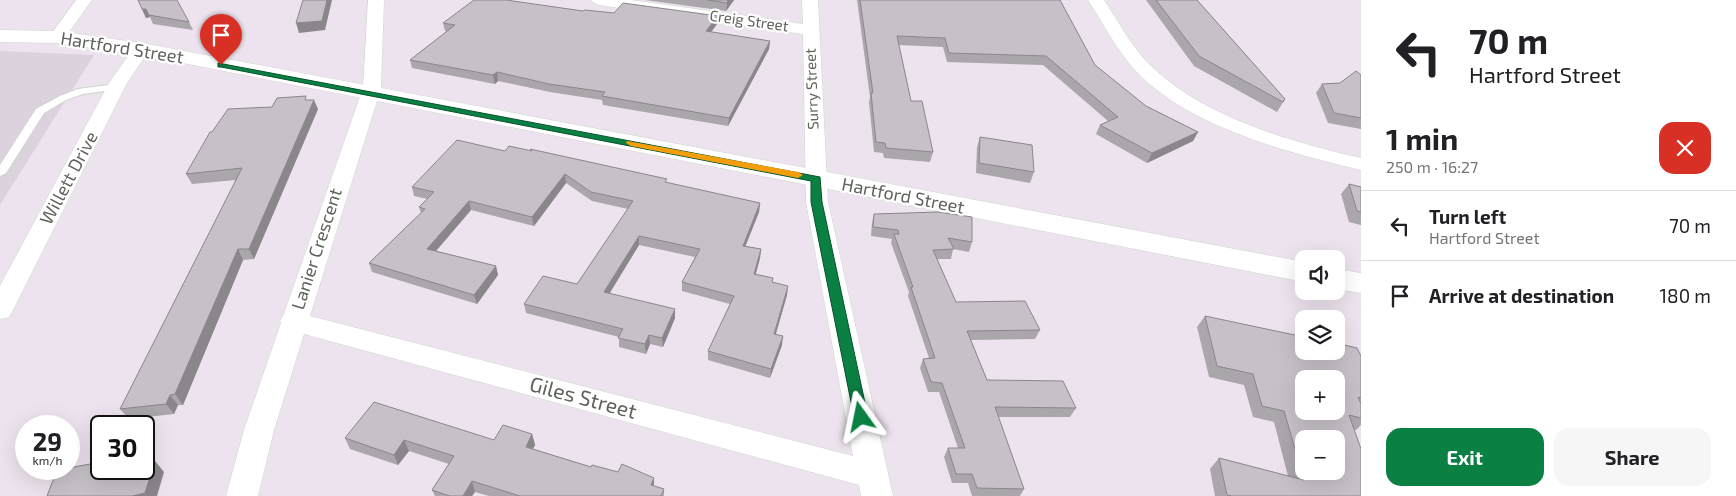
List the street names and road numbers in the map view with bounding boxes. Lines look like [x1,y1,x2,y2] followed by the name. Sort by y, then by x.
[709,6,790,34] street label: Creig Street
[59,26,185,68] street label: Hartford Street
[801,48,821,130] street label: Surry Street
[34,127,102,228] street label: Willett Drive
[840,172,966,218] street label: Hartford Street
[286,185,346,312] street label: Lanier Crescent
[527,370,640,423] street label: Giles Street

